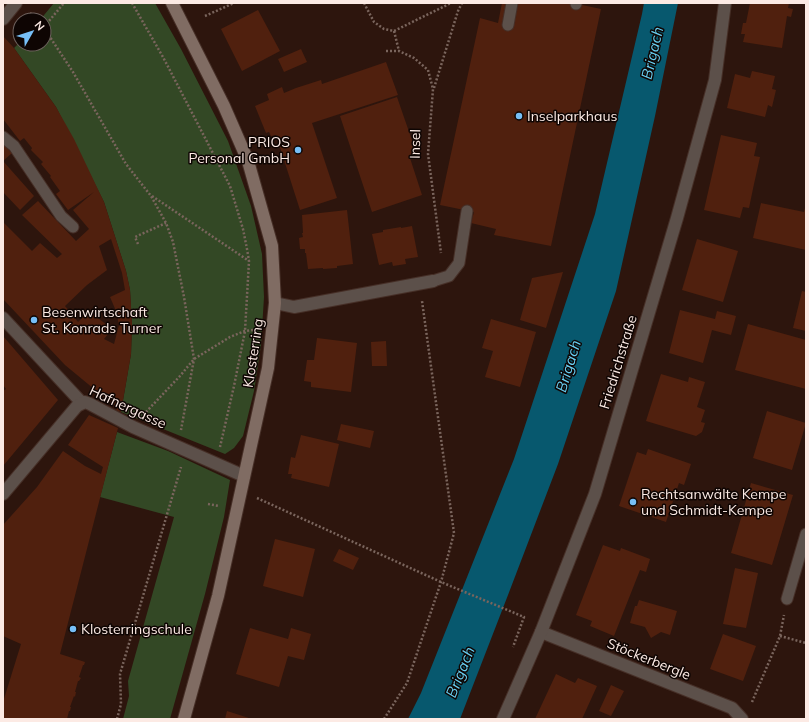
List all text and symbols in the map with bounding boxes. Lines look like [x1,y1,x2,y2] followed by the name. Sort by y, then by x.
[12,12,52,52] north arrow
[32,18,48,33] text: N
[637,25,667,81] water label: Brigach
[527,107,617,125] place label: Inselparkhaus
[514,111,524,121] marker: Inselparkhaus
[406,129,424,159] street label: Insel
[188,133,290,167] place label: PRIOS Personal GmbH
[293,145,303,155] marker: PRIOS Personal GmbH
[42,303,162,337] place label: Besenwirtschaft St. Konrads Turner
[595,313,641,411] street label: Friedrichstraße
[29,315,39,325] marker: Besenwirtschaft St. Konrads Turner
[239,317,267,389] street label: Klosterring
[551,337,585,394] water label: Brigach
[87,381,169,433] street label: Hafnergasse
[641,485,786,519] place label: Rechtsanwälte Kempe und Schmidt-Kempe
[628,497,638,507] marker: Rechtsanwälte Kempe und Schmidt-Kempe
[81,620,192,638] place label: Klosterringschule
[68,624,78,634] marker: Klosterringschule
[605,634,693,684] street label: Stöckerbergle
[441,643,479,700] water label: Brigach

